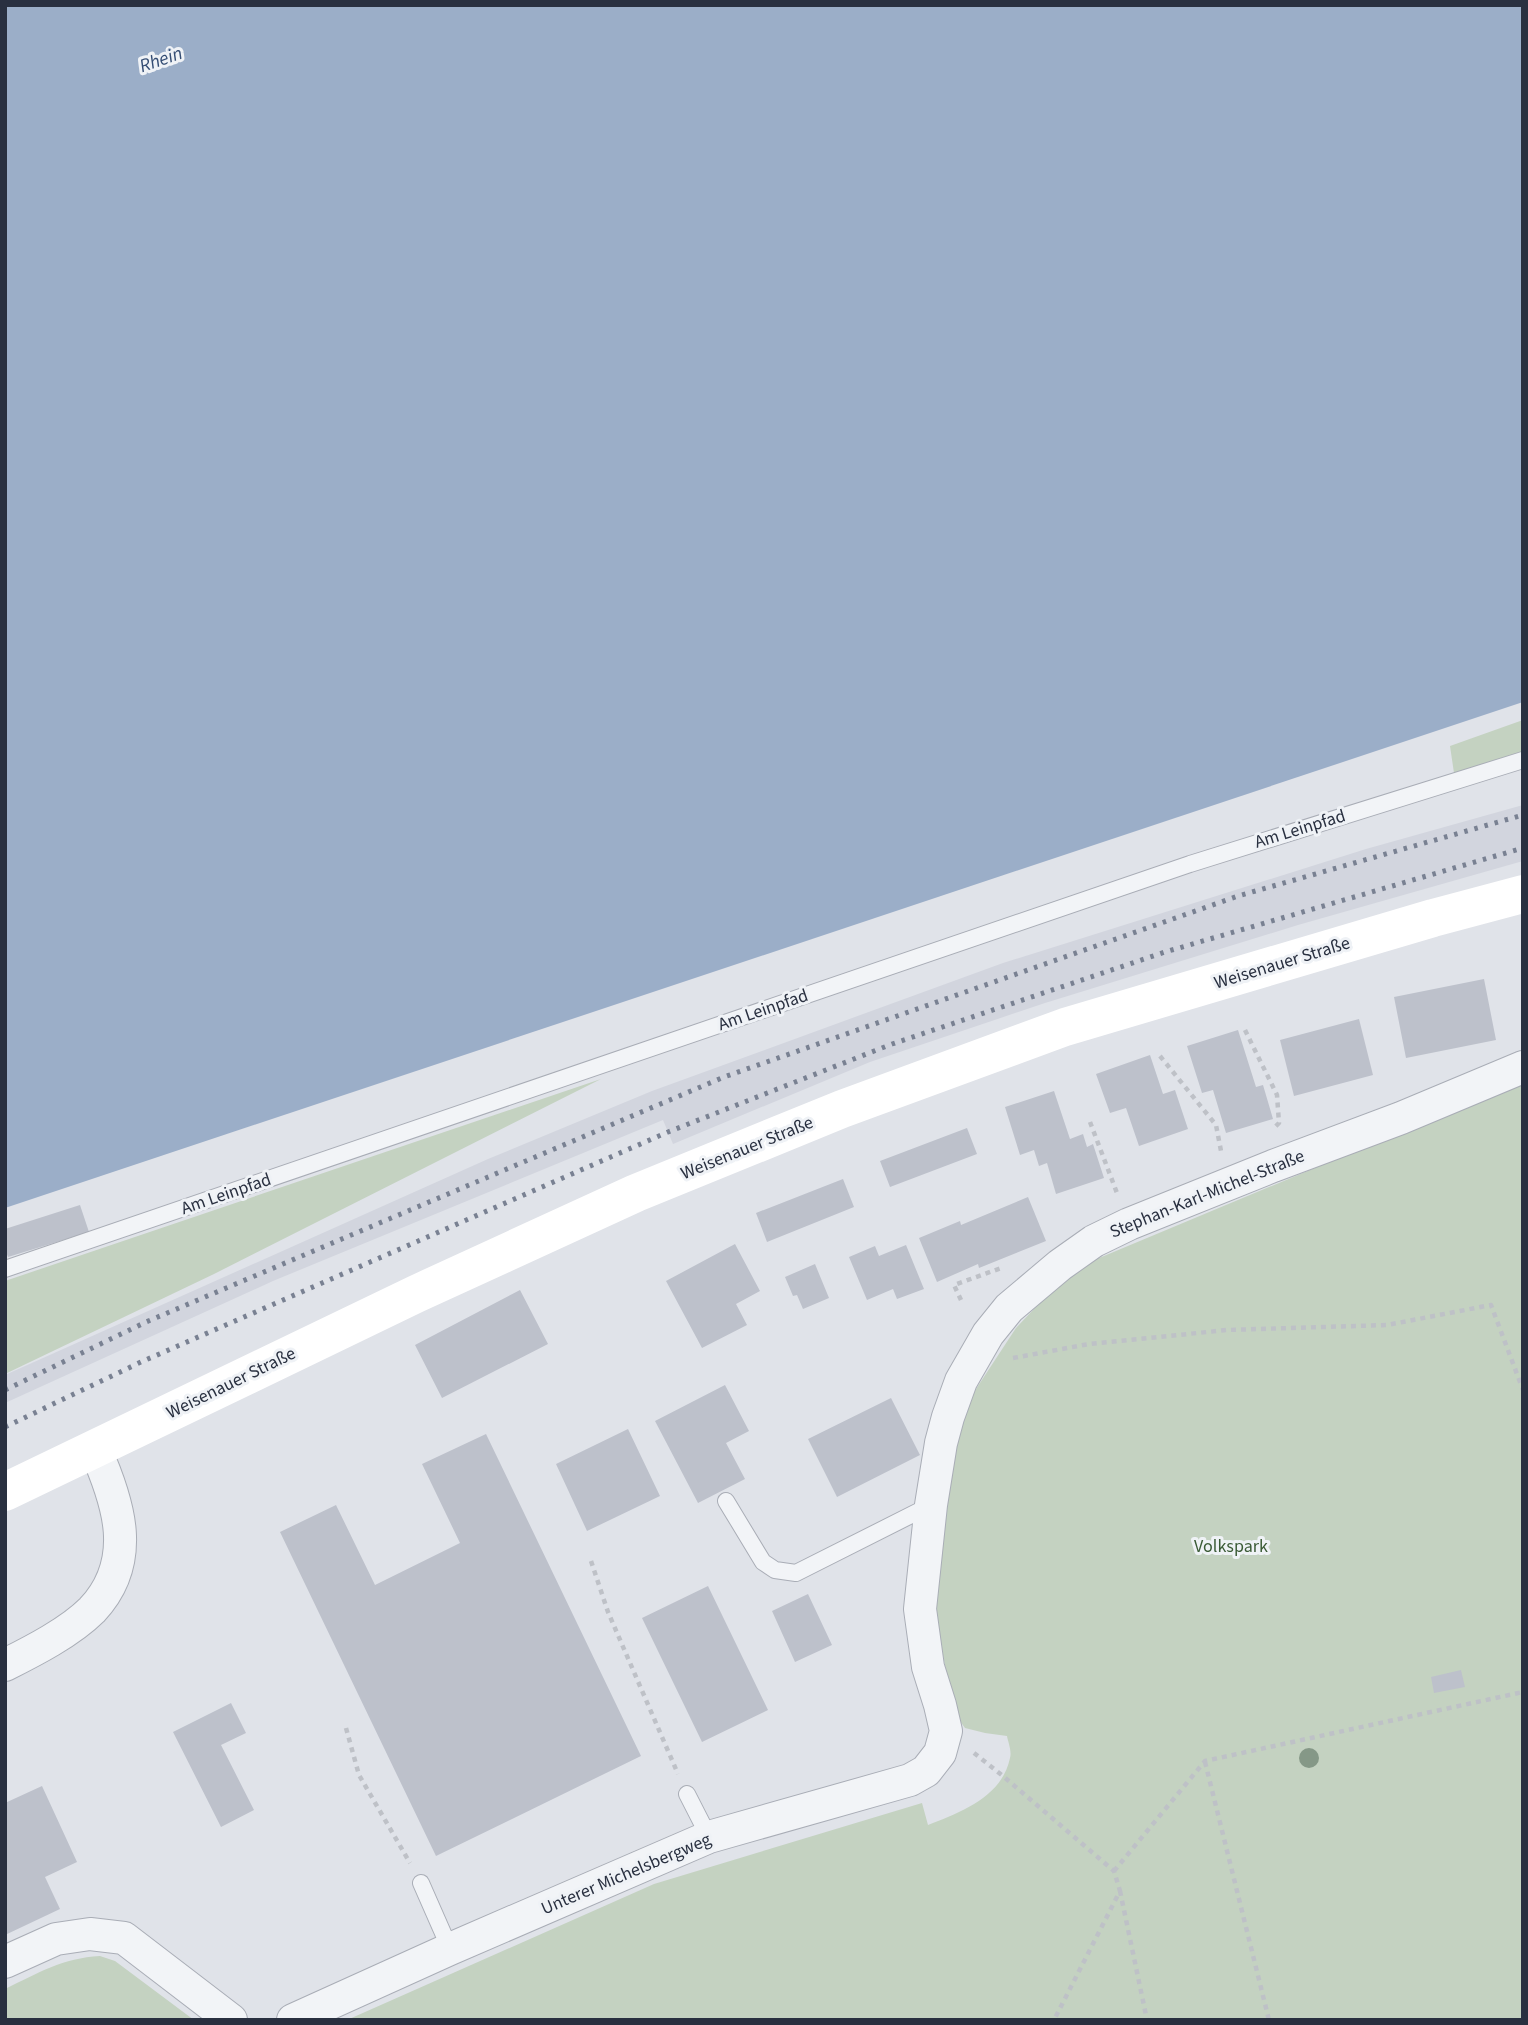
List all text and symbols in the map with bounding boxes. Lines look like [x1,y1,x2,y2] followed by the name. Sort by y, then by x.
[136,40,186,80] water label: Rhein
[1251,803,1349,855] street label: Am Leinpfad
[1211,930,1353,996] street label: Weisenauer Straße
[715,983,811,1037] street label: Am Leinpfad
[677,1110,817,1186] street label: Weisenauer Straße
[1106,1143,1308,1245] street label: Stephan-Karl-Michel-Straße
[178,1167,274,1221] street label: Am Leinpfad
[162,1341,300,1425] street label: Weisenauer Straße
[1194,1534,1268,1559] park label: Volkspark
[537,1827,715,1921] street label: Unterer Michelsbergweg

